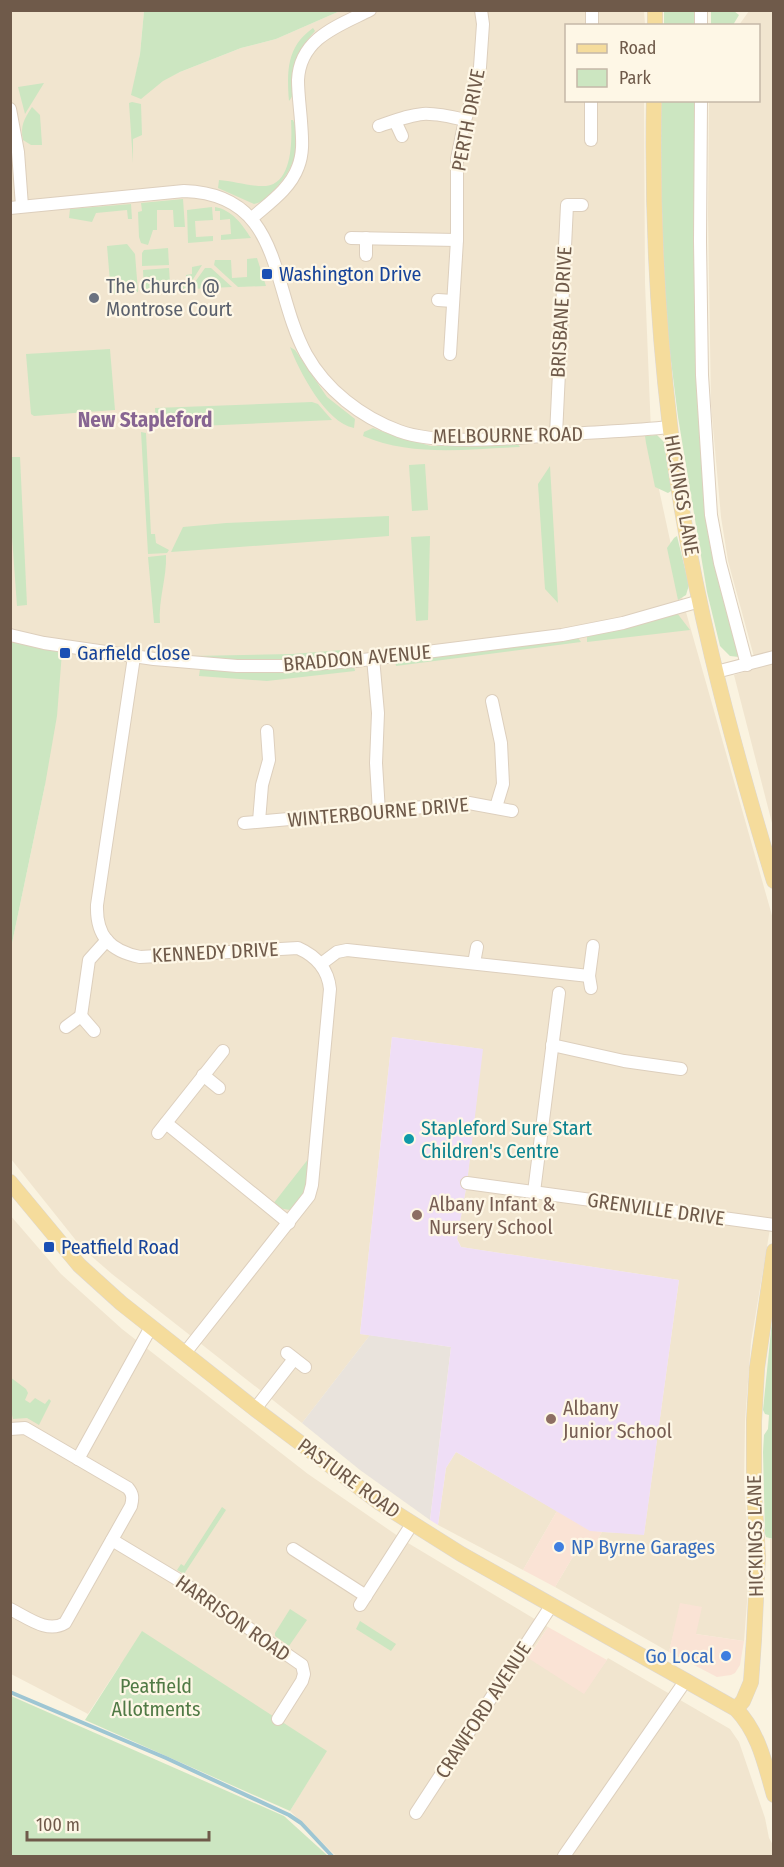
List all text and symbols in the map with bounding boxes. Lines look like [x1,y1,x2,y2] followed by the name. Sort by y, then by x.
[565,24,760,102] legend
[619,37,656,59] text: Road
[446,67,490,173] street label: PERTH DRIVE
[619,67,652,89] text: Park
[546,246,576,378] street label: BRISBANE DRIVE
[279,262,421,286] place label: Washington Drive
[260,267,274,281] marker: Washington Drive
[106,274,233,321] place label: The Church @ Montrose Court
[87,291,101,305] marker: The Church @ Montrose Court
[78,407,212,433] district label: New Stapleford
[433,422,583,448] street label: MELBOURNE ROAD
[660,433,704,557] street label: HICKINGS LANE
[282,640,432,676] street label: BRADDON AVENUE
[77,641,190,665] place label: Garfield Close
[58,646,72,660] marker: Garfield Close
[286,792,470,832] street label: WINTERBOURNE DRIVE
[151,937,279,967] street label: KENNEDY DRIVE
[421,1116,593,1163] place label: Stapleford Sure Start Children's Centre
[402,1132,416,1146] marker: Stapleford Sure Start Children's Centre
[586,1187,726,1231] street label: GRENVILLE DRIVE
[429,1192,555,1239] place label: Albany Infant & Nursery School
[410,1208,424,1222] marker: Albany Infant & Nursery School
[61,1235,179,1259] place label: Peatfield Road
[42,1240,56,1254] marker: Peatfield Road
[563,1396,672,1443] place label: Albany Junior School
[544,1412,558,1426] marker: Albany Junior School
[293,1433,405,1523] street label: PASTURE ROAD
[742,1475,768,1597] street label: HICKINGS LANE
[571,1535,715,1559] place label: NP Byrne Garages
[552,1540,566,1554] marker: NP Byrne Garages
[171,1570,295,1666] street label: HARRISON ROAD
[430,1637,536,1783] street label: CRAWFORD AVENUE
[645,1644,714,1668] place label: Go Local
[719,1649,733,1663] marker: Go Local
[112,1674,200,1721] park label: Peatfield Allotments
[27,1804,208,1842] scale bar
[36,1814,80,1836] text: 100 m

